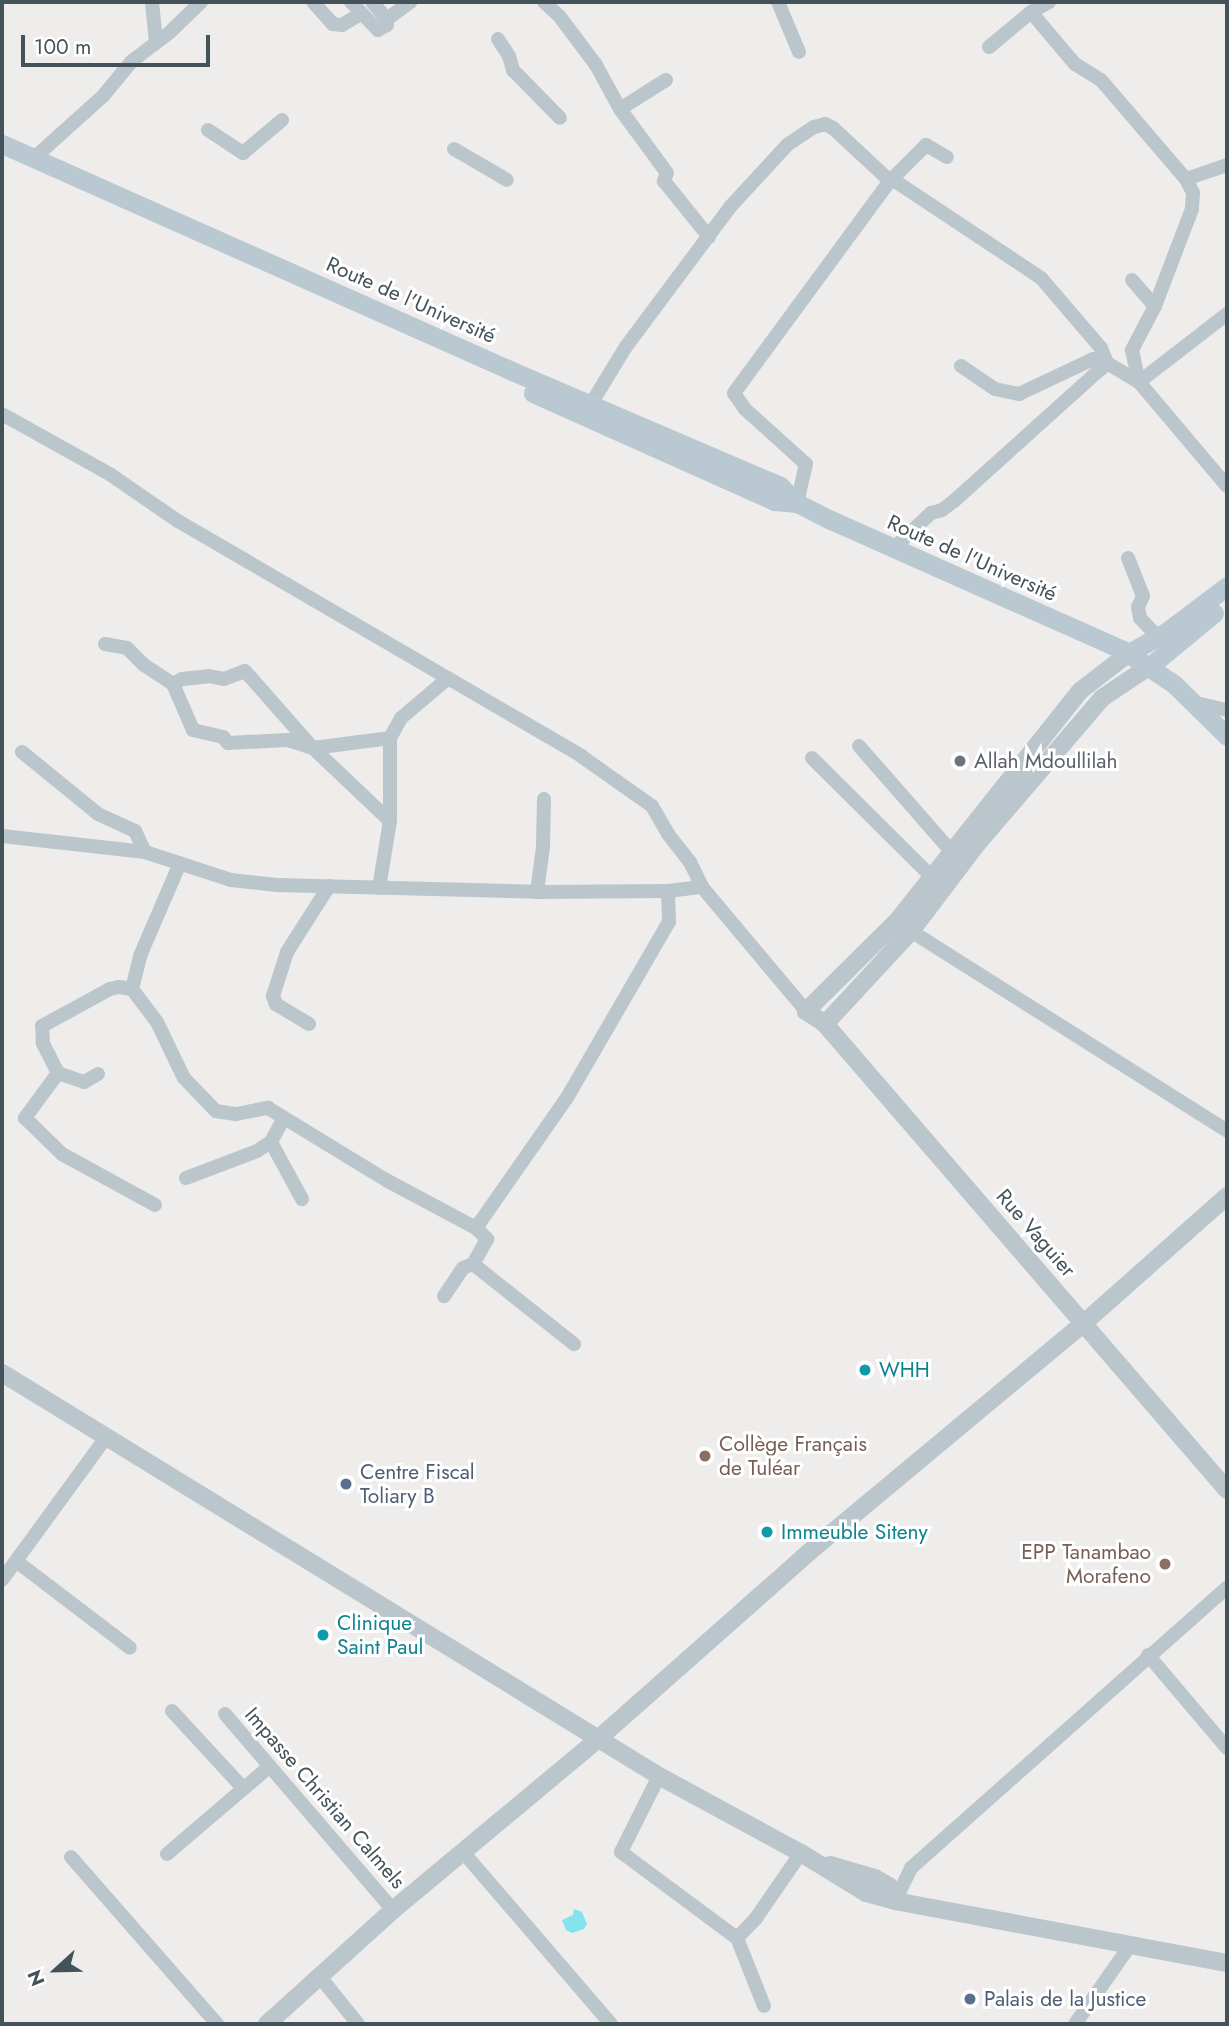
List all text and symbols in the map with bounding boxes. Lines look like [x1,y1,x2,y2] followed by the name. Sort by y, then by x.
[24,21,214,65] scale bar
[34,32,91,62] text: 100 m
[322,251,500,349] street label: Route de l'Université
[883,509,1061,607] street label: Route de l'Université
[974,748,1117,774] place label: Allah Mdoullilah
[952,753,968,769] marker: Allah Mdoullilah
[991,1184,1081,1282] street label: Rue Vaguier
[879,1357,930,1383] place label: WHH
[857,1362,873,1378] marker: WHH
[719,1431,867,1481] place label: Collège Français de Tuléar
[697,1448,713,1464] marker: Collège Français de Tuléar
[360,1459,475,1509] place label: Centre Fiscal Toliary B
[338,1476,354,1492] marker: Centre Fiscal Toliary B
[781,1519,928,1545] place label: Immeuble Siteny
[759,1524,775,1540] marker: Immeuble Siteny
[1021,1539,1151,1589] place label: EPP Tanambao Morafeno
[1157,1556,1173,1572] marker: EPP Tanambao Morafeno
[337,1610,423,1660] place label: Clinique Saint Paul
[315,1627,331,1643] marker: Clinique Saint Paul
[239,1702,411,1894] street label: Impasse Christian Calmels
[21,1935,91,2005] north arrow
[21,1966,51,1990] text: N
[984,1986,1146,2012] place label: Palais de la Justice
[962,1991,978,2007] marker: Palais de la Justice

